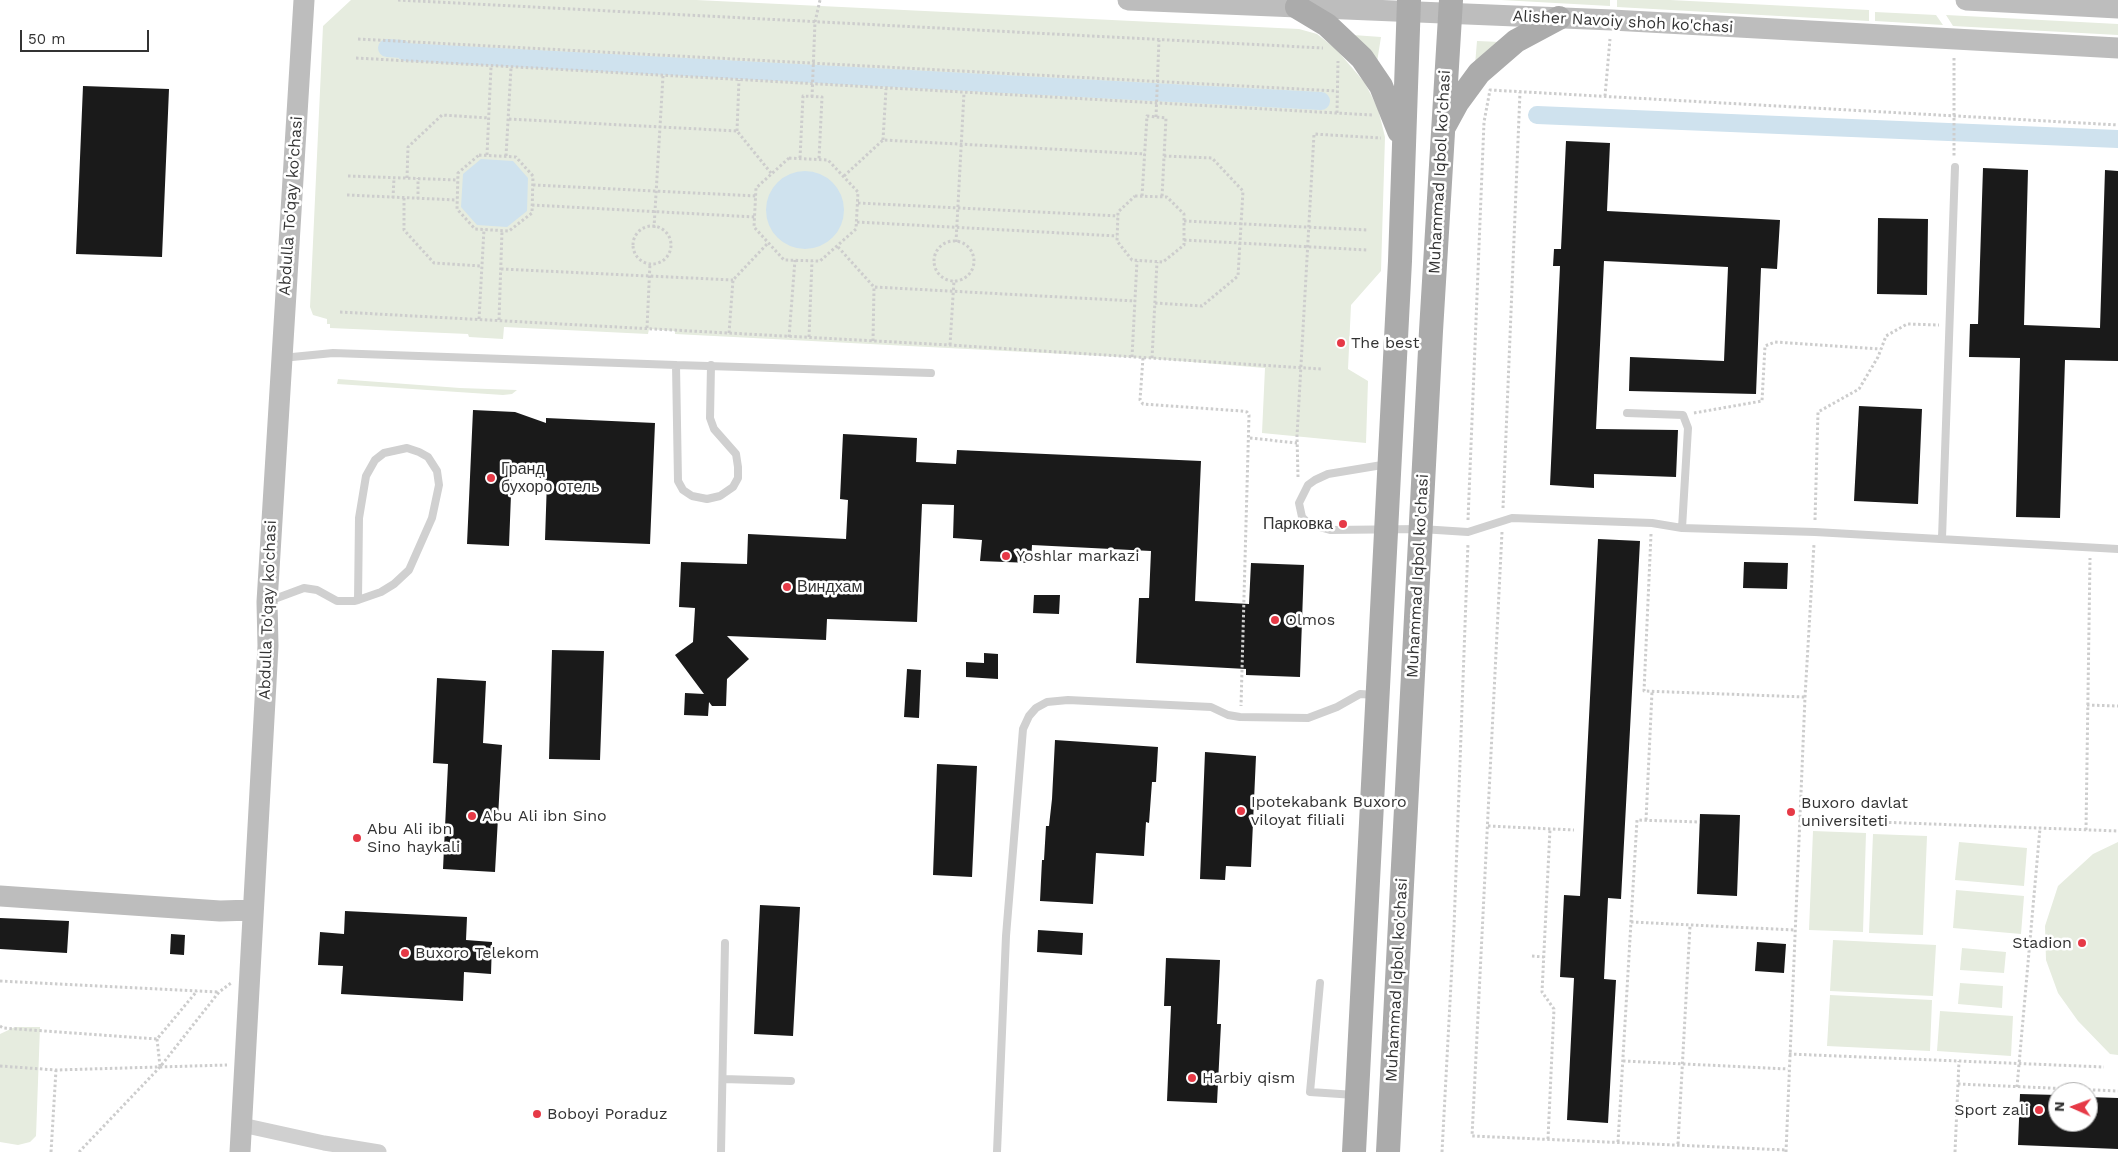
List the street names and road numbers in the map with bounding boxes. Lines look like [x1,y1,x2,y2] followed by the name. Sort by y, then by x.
[1512,7,1734,37] street label: Alisher Navoiy shoh ko'chasi
[1425,70,1455,274] street label: Muhammad Iqbol ko'chasi
[275,116,307,296] street label: Abdulla To'qay ko'chasi
[1403,474,1433,678] street label: Muhammad Iqbol ko'chasi
[255,520,281,700] street label: Abdulla To'qay ko'chasi
[1382,878,1412,1082] street label: Muhammad Iqbol ko'chasi

